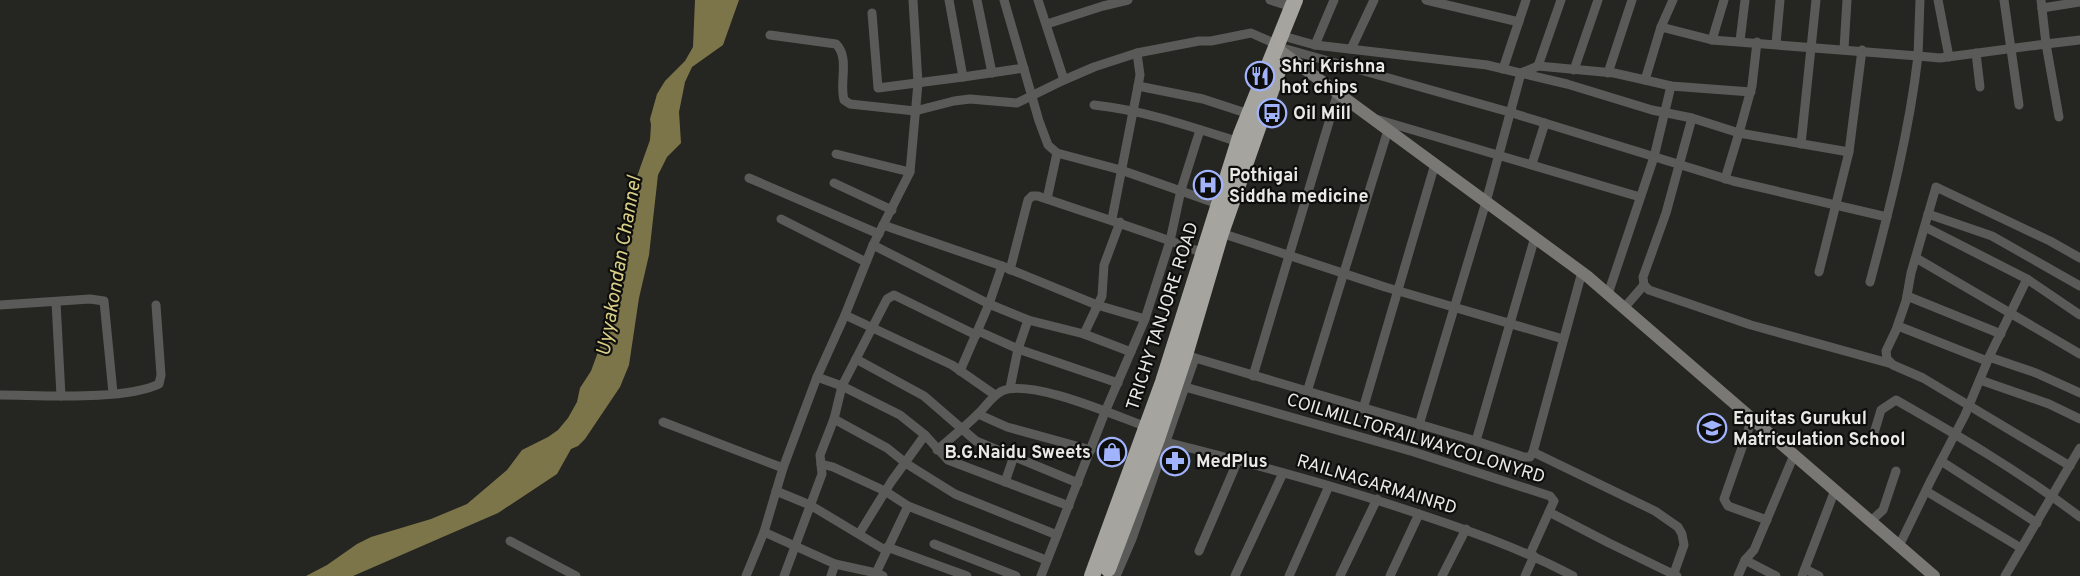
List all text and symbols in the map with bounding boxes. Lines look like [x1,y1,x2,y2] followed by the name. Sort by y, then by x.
[1281,56,1385,100] place label: Shri Krishna hot chips
[1244,60,1276,92] restaurant icon: Shri Krishna hot chips
[1256,97,1288,129] bus stop icon: Oil Mill
[1293,103,1351,126] place label: Oil Mill
[1229,165,1368,209] place label: Pothigai Siddha medicine
[1192,169,1224,201] hospital icon: Pothigai Siddha medicine
[591,173,649,358] water label: Uyyakondan Channel
[1122,219,1205,414] street label: TRICHY TANJORE ROAD
[1283,389,1548,490] street label: COILMILLTORAILWAYCOLONYRD
[1733,408,1905,452] place label: Equitas Gurukul Matriculation School
[1696,412,1728,444] school or university icon: Equitas Gurukul Matriculation School
[1096,436,1128,468] shop icon: B.G.Naidu Sweets
[944,442,1091,465] place label: B.G.Naidu Sweets
[1159,445,1191,477] pharmacy icon: MedPlus
[1294,450,1459,521] street label: RAILNAGARMAINRD
[1196,451,1268,474] place label: MedPlus

